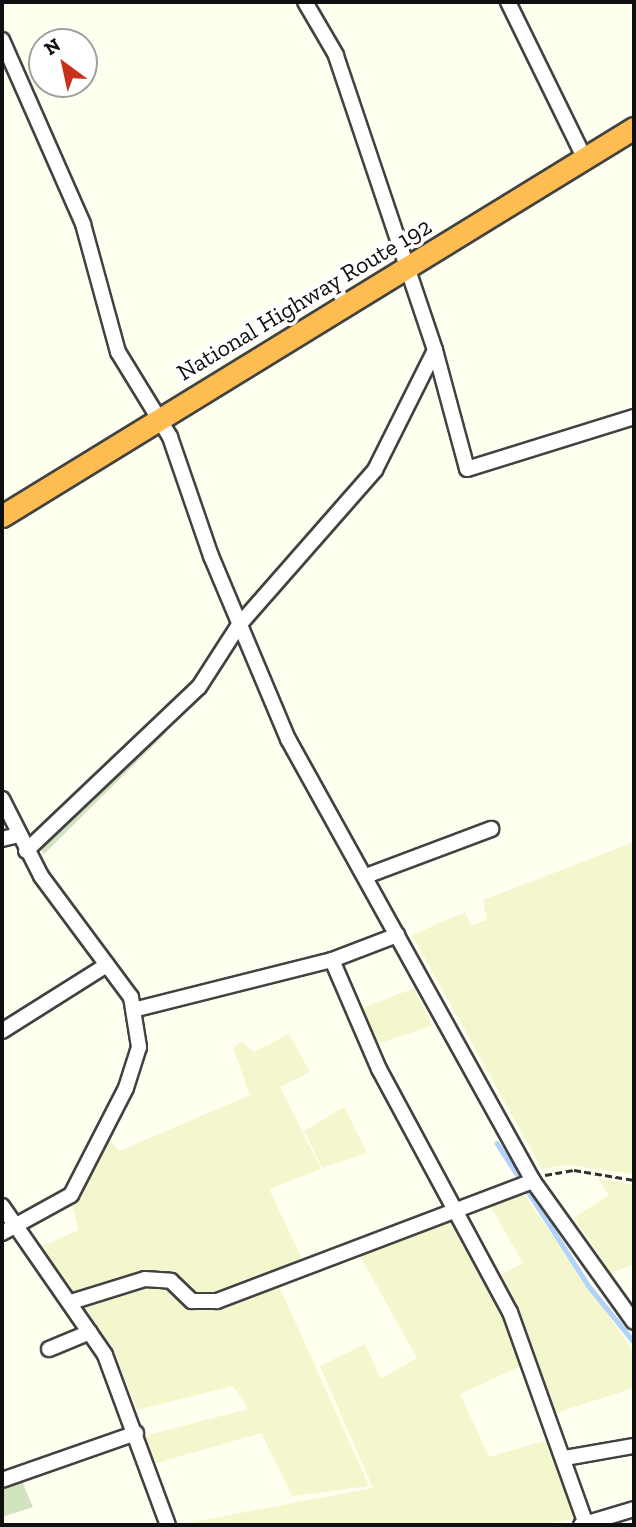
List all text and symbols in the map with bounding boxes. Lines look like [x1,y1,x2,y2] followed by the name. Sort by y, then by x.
[28,28,98,98] north arrow
[40,33,65,60] text: N
[171,211,437,387] street label: National Highway Route 192

